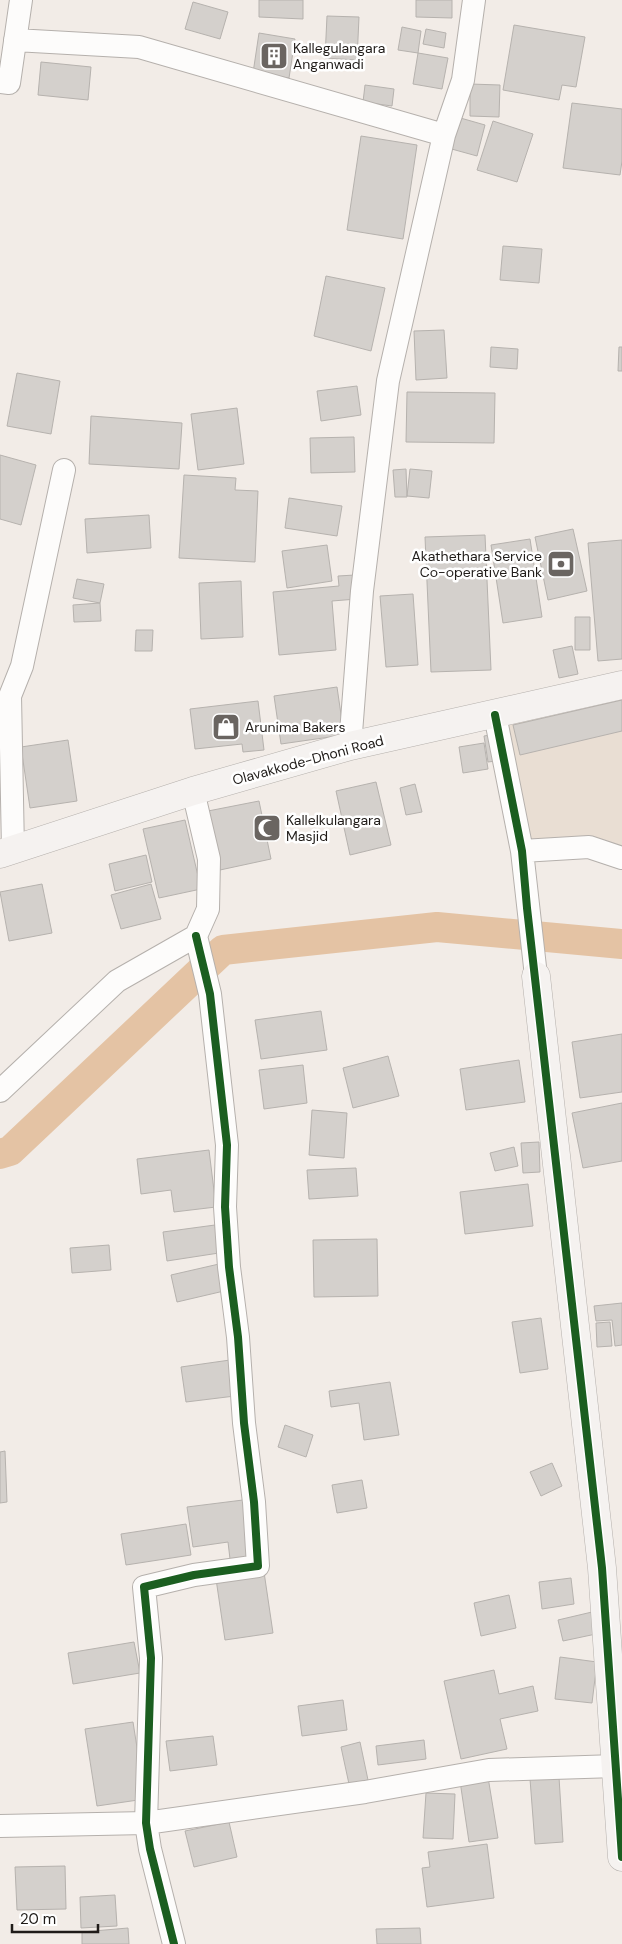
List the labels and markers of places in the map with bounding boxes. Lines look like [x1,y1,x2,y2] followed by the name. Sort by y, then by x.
[293,39,385,73] place label: Kallegulangara Anganwadi
[259,41,289,71] building icon: Kallegulangara Anganwadi
[411,547,542,581] place label: Akathethara Service Co-operative Bank
[546,549,576,579] bank icon: Akathethara Service Co-operative Bank
[211,712,241,742] shop icon: Arunima Bakers
[245,718,345,736] place label: Arunima Bakers
[286,811,381,845] place label: Kallelkulangara Masjid
[252,813,282,843] mosque icon: Kallelkulangara Masjid

